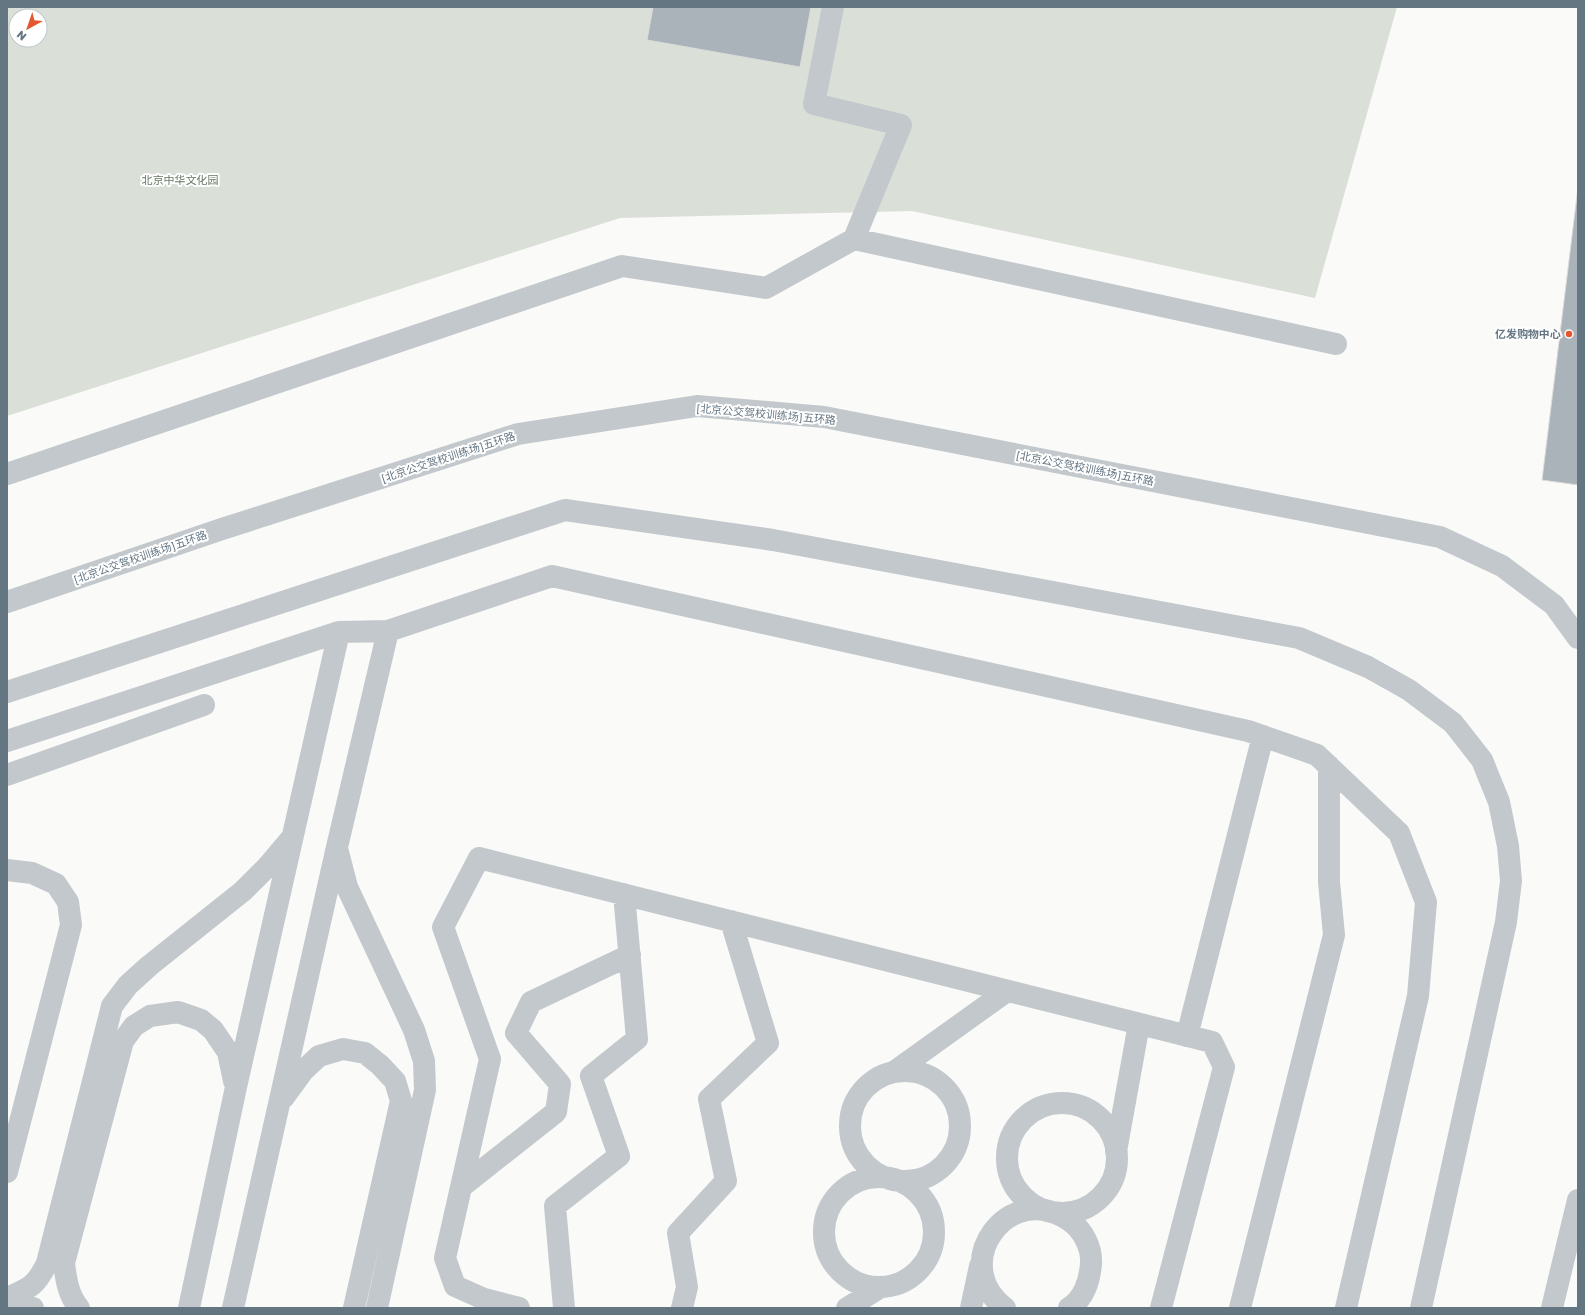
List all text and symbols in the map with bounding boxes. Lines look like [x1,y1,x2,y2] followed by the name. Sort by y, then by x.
[8,8,48,48] north arrow
[14,28,29,44] text: N
[142,173,219,186] park label: 北京中华文化园
[1495,327,1561,340] place label: 亿发购物中心
[1564,329,1574,339] marker: 亿发购物中心
[696,401,837,426] street label: [北京公交驾校训练场]五环路
[379,429,517,484] street label: [北京公交驾校训练场]五环路
[1015,448,1155,487] street label: [北京公交驾校训练场]五环路
[71,528,208,586] street label: [北京公交驾校训练场]五环路

